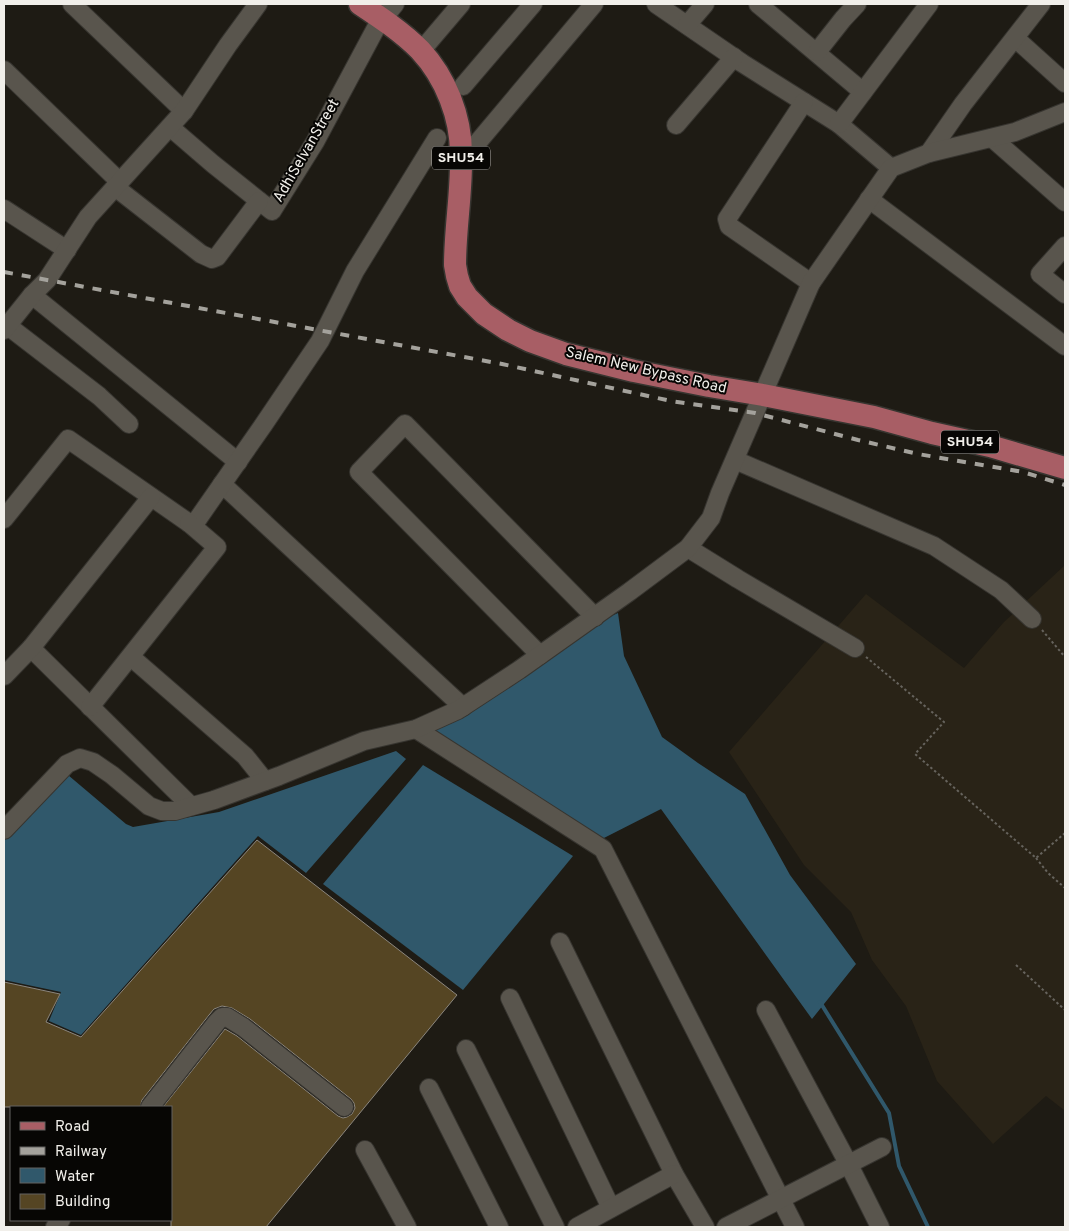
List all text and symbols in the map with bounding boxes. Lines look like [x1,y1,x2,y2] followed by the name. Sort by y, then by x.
[270,96,344,206] street label: AdhiSelvanStreet
[432,146,490,170] road number: SHU54
[564,343,728,399] street label: Salem New Bypass Road
[941,431,999,454] road number: SHU54
[10,1106,172,1221] legend
[55,1118,90,1137] text: Road
[55,1143,107,1162] text: Railway
[55,1168,95,1187] text: Water
[55,1193,110,1212] text: Building

